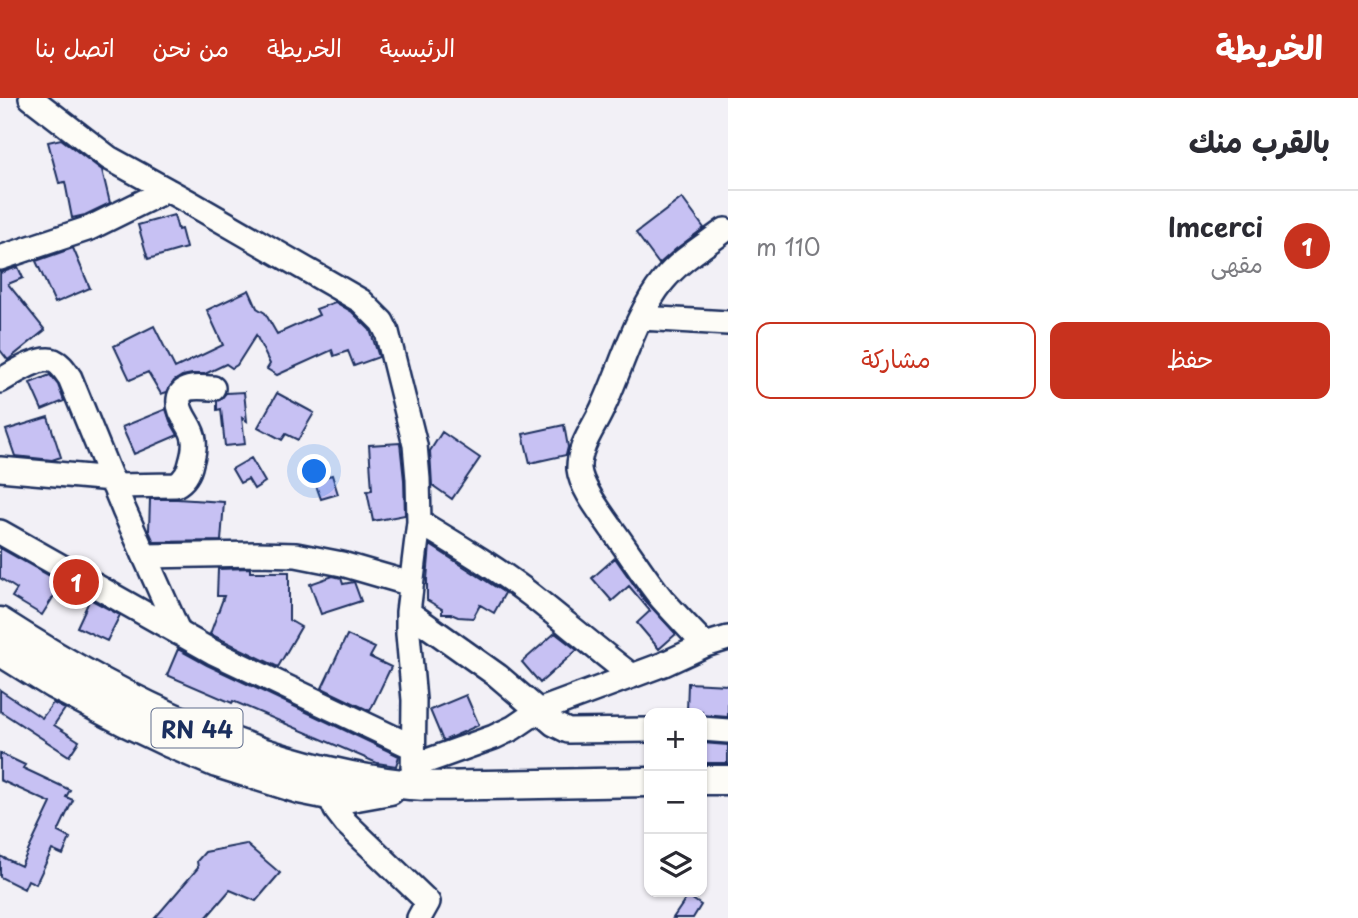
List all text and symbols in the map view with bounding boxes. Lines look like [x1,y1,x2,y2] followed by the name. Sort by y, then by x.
[1216,21,1323,71] text: الخريطة
[35,29,115,65] text: اتصل بنا
[153,29,229,65] text: من نحن
[267,29,342,65] text: الخريطة
[380,29,455,65] text: الرئيسية
[1189,118,1330,163] text: بالقرب منك
[1168,207,1263,246] text: Imcerci
[756,229,821,264] text: 110 m
[1302,229,1313,264] text: 1
[1210,246,1263,281] text: مقهى
[756,322,1036,399] button: مشاركة
[1050,322,1330,399] button: حفظ
[297,454,331,488] your location
[53,556,99,608] pin: 1
[152,708,242,748] road number: RN 44
[644,708,707,897] map controls
[644,708,707,771] button: +
[644,771,707,834] button: −
[644,834,707,897] button: layers

